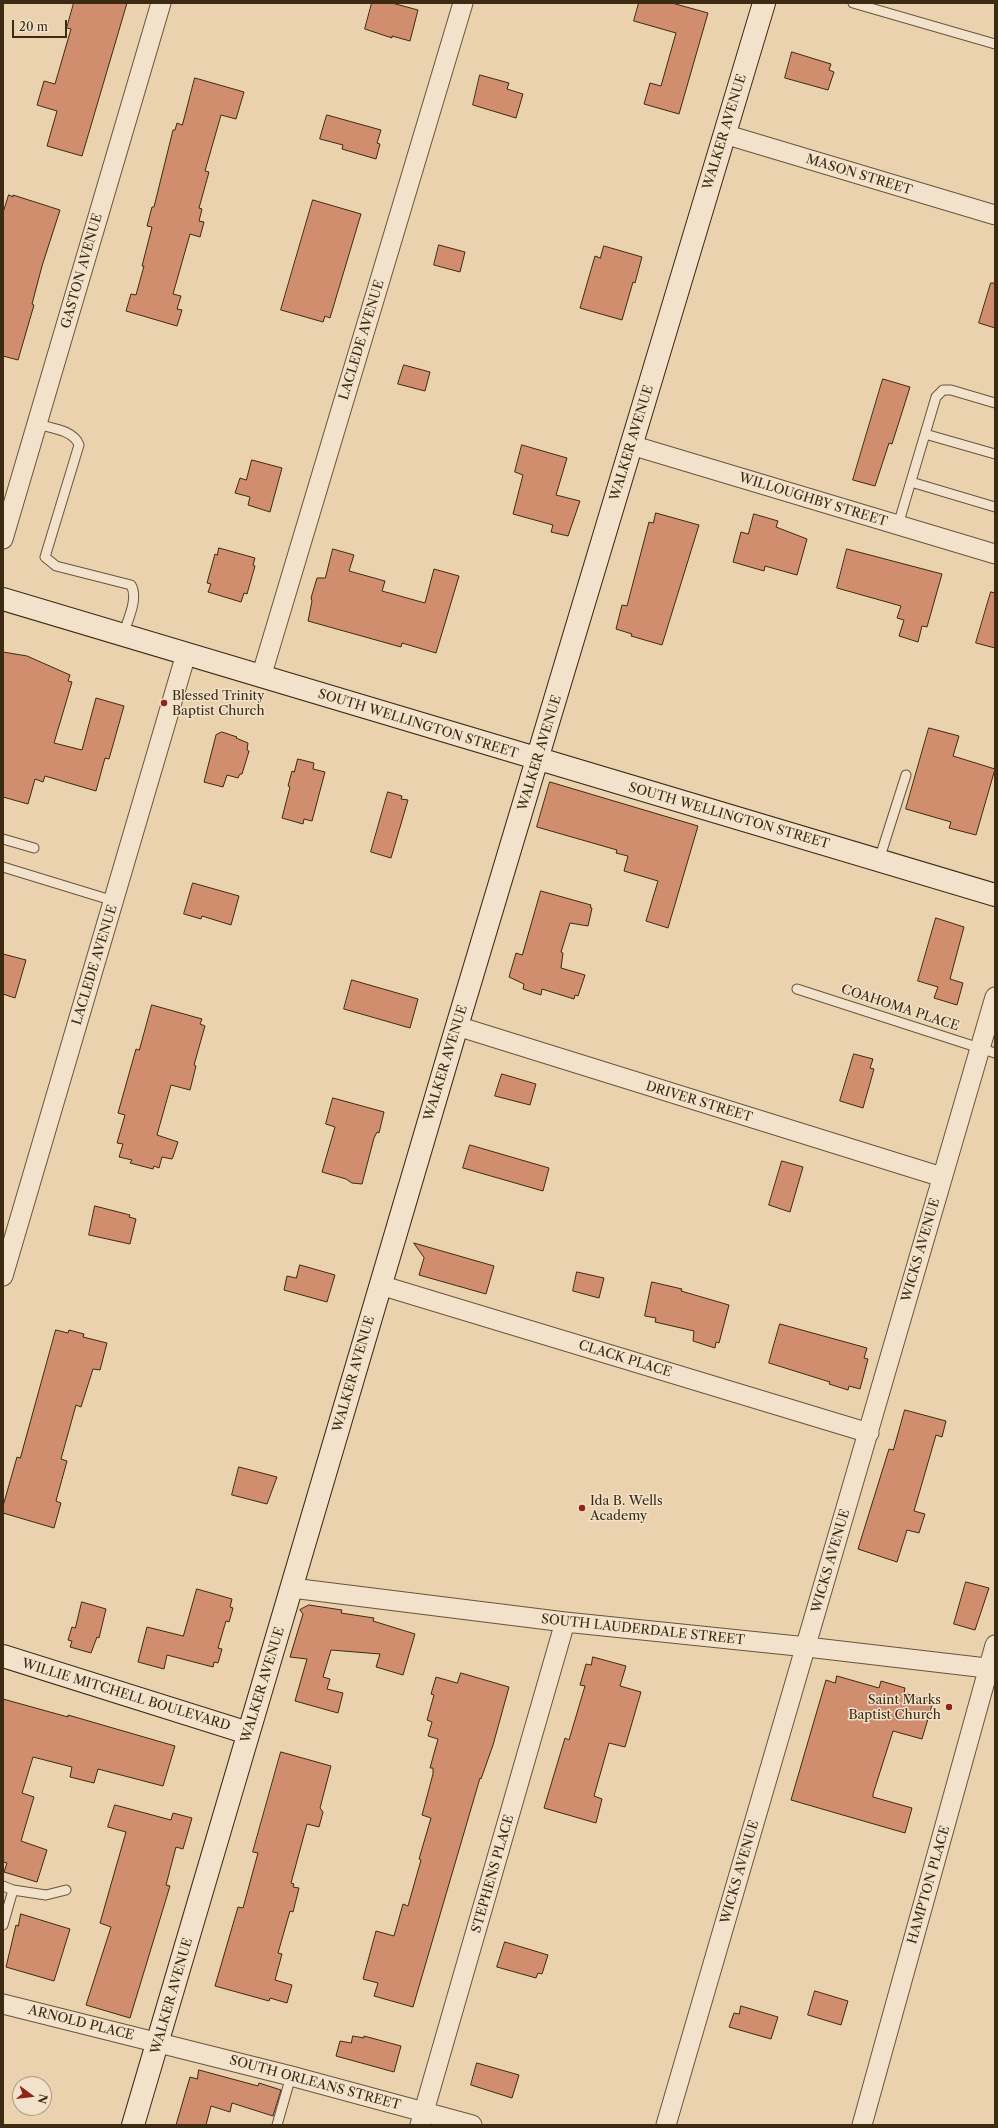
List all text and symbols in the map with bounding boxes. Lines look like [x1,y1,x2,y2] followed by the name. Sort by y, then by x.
[14,12,69,38] scale bar
[19,19,48,34] text: 20 m
[700,72,750,192] street label: WALKER AVENUE
[804,151,914,199] street label: MASON STREET
[58,212,106,330] street label: GASTON AVENUE
[336,278,388,402] street label: LACLEDE AVENUE
[607,383,657,503] street label: WALKER AVENUE
[737,470,889,530] street label: WILLOUGHBY STREET
[316,686,520,762] street label: SOUTH WELLINGTON STREET
[172,688,265,719] place label: Blessed Trinity Baptist Church
[515,693,565,813] street label: WALKER AVENUE
[159,698,169,708] marker: Blessed Trinity Baptist Church
[627,780,831,852] street label: SOUTH WELLINGTON STREET
[69,903,121,1027] street label: LACLEDE AVENUE
[839,982,961,1034] street label: COAHOMA PLACE
[421,1003,471,1123] street label: WALKER AVENUE
[644,1078,754,1126] street label: DRIVER STREET
[899,1196,943,1304] street label: WICKS AVENUE
[330,1314,378,1434] street label: WALKER AVENUE
[577,1337,673,1381] street label: CLACK PLACE
[590,1493,663,1524] place label: Ida B. Wells Academy
[577,1503,587,1513] marker: Ida B. Wells Academy
[809,1507,853,1615] street label: WICKS AVENUE
[540,1612,746,1648] street label: SOUTH LAUDERDALE STREET
[238,1625,288,1745] street label: WALKER AVENUE
[20,1656,232,1734] street label: WILLIE MITCHELL BOULEVARD
[848,1692,941,1723] place label: Saint Marks Baptist Church
[944,1702,954,1712] marker: Saint Marks Baptist Church
[469,1813,517,1935] street label: STEPHENS PLACE
[718,1818,762,1926] street label: WICKS AVENUE
[905,1824,953,1946] street label: HAMPTON PLACE
[148,1936,196,2056] street label: WALKER AVENUE
[27,2002,135,2044] street label: ARNOLD PLACE
[228,2053,402,2113] street label: SOUTH ORLEANS STREET
[12,2076,52,2116] north arrow
[35,2092,51,2105] text: N

